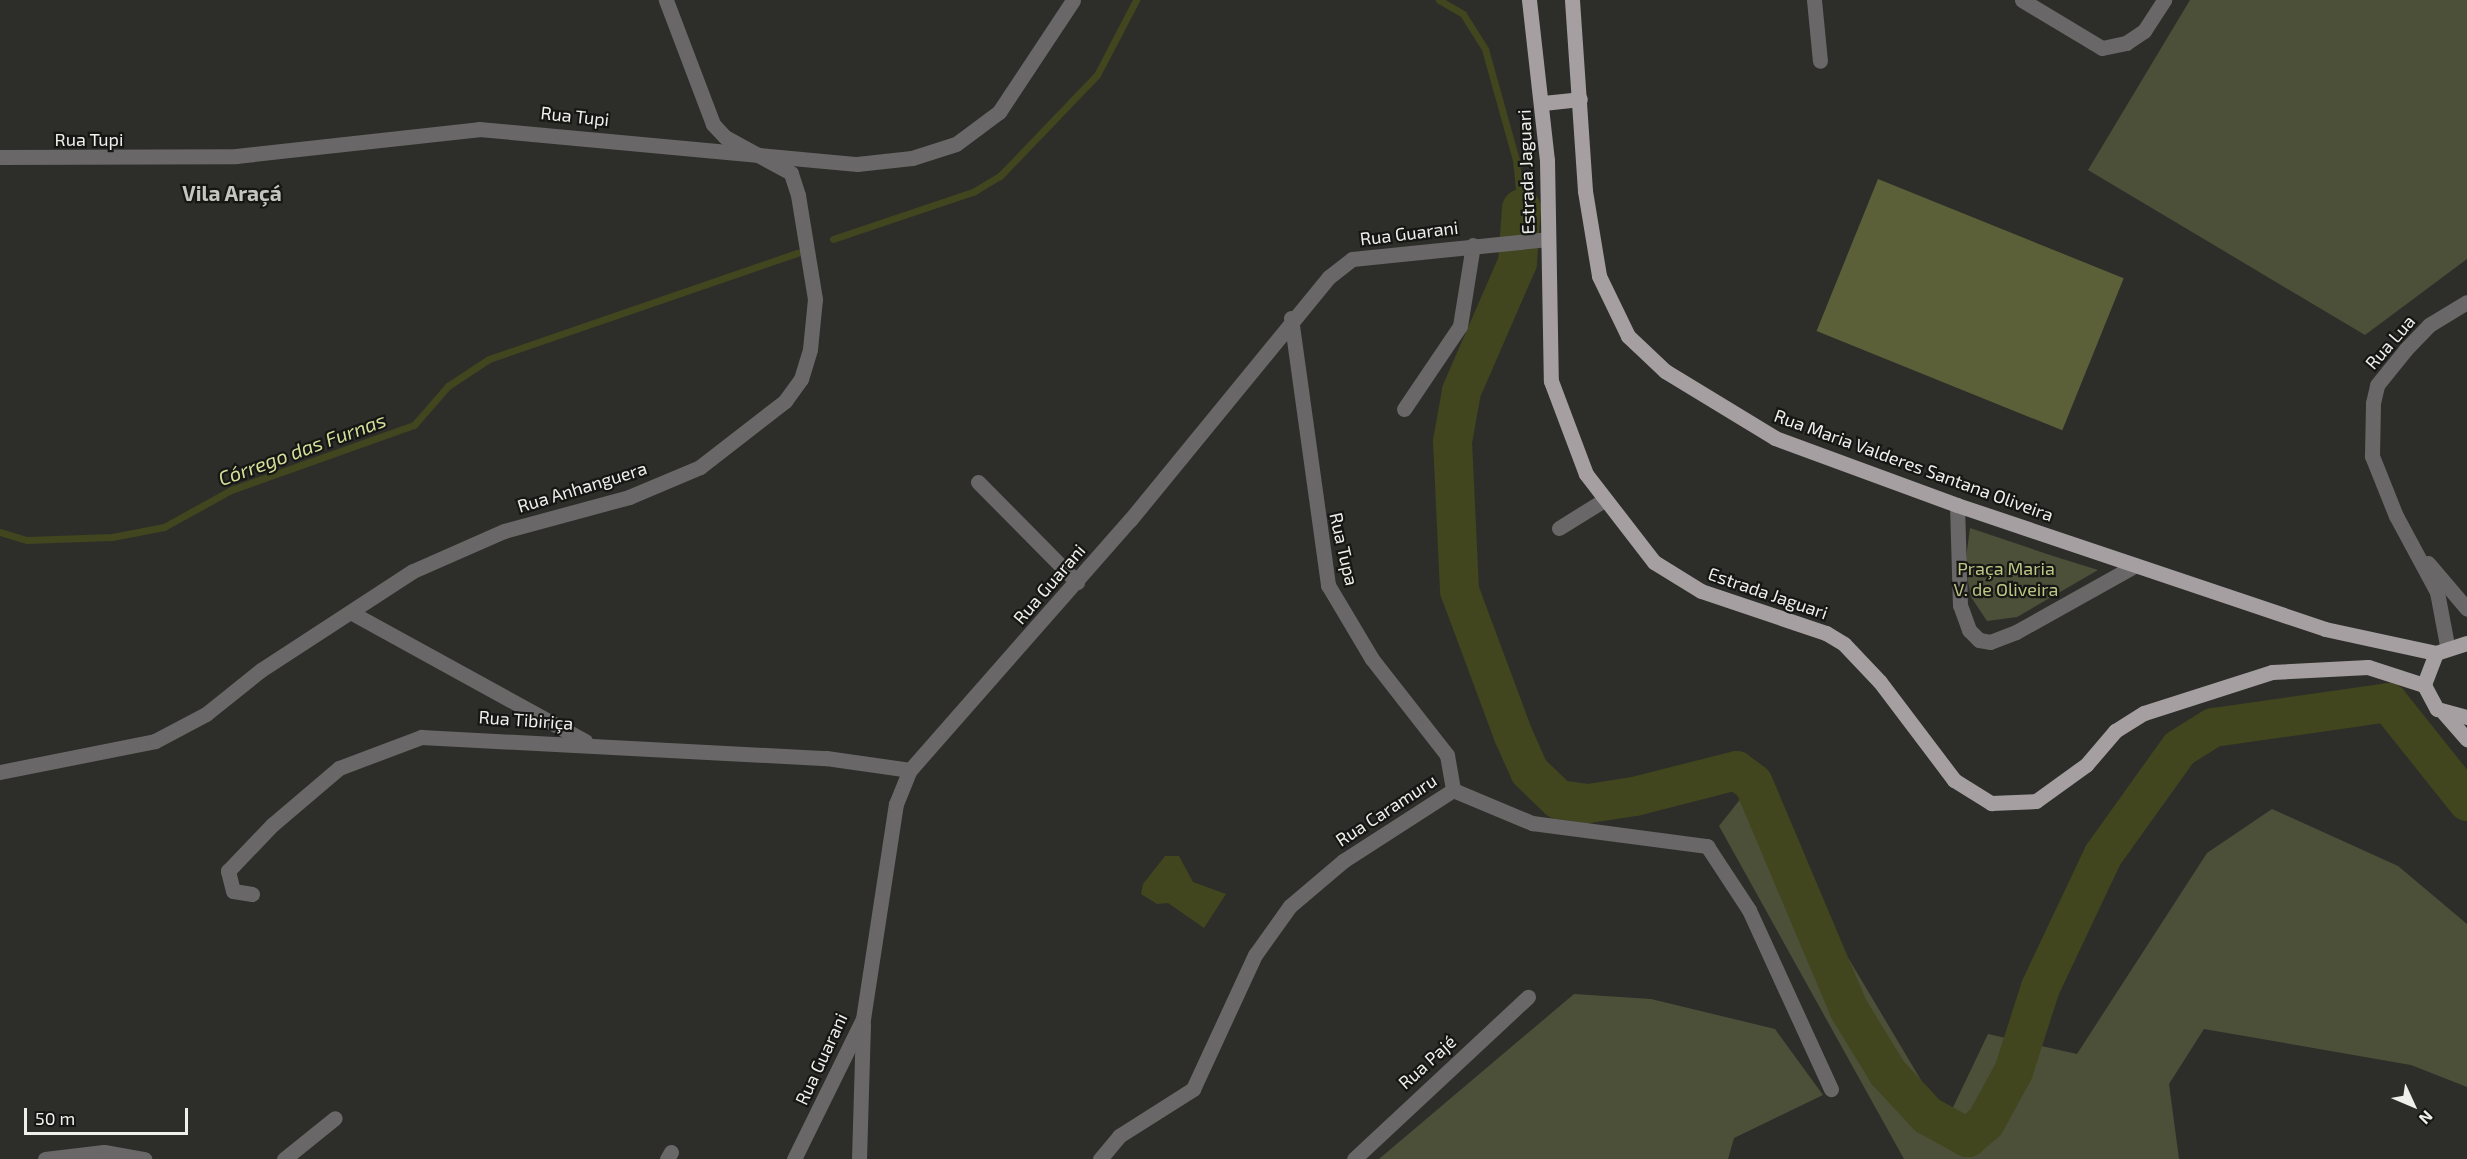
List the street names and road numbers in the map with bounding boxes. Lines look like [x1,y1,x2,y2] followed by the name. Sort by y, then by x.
[539,102,611,130] street label: Rua Tupi
[1513,109,1539,235] street label: Estrada Jaguari
[54,128,124,150] street label: Rua Tupi
[1359,216,1459,250] street label: Rua Guarani
[2361,311,2419,373] street label: Rua Lua
[1771,404,2057,526] street label: Rua Maria Valderes Santana Oliveira
[514,457,650,517] street label: Rua Anhanguera
[1325,510,1363,588] street label: Rua Tupa
[1008,540,1090,628] street label: Rua Guarani
[1705,562,1831,624] street label: Estrada Jaguari
[478,706,574,734] street label: Rua Tibiriça
[1331,769,1441,851] street label: Rua Caramuru
[790,1010,852,1108] street label: Rua Guarani
[1394,1031,1460,1093] street label: Rua Pajé

